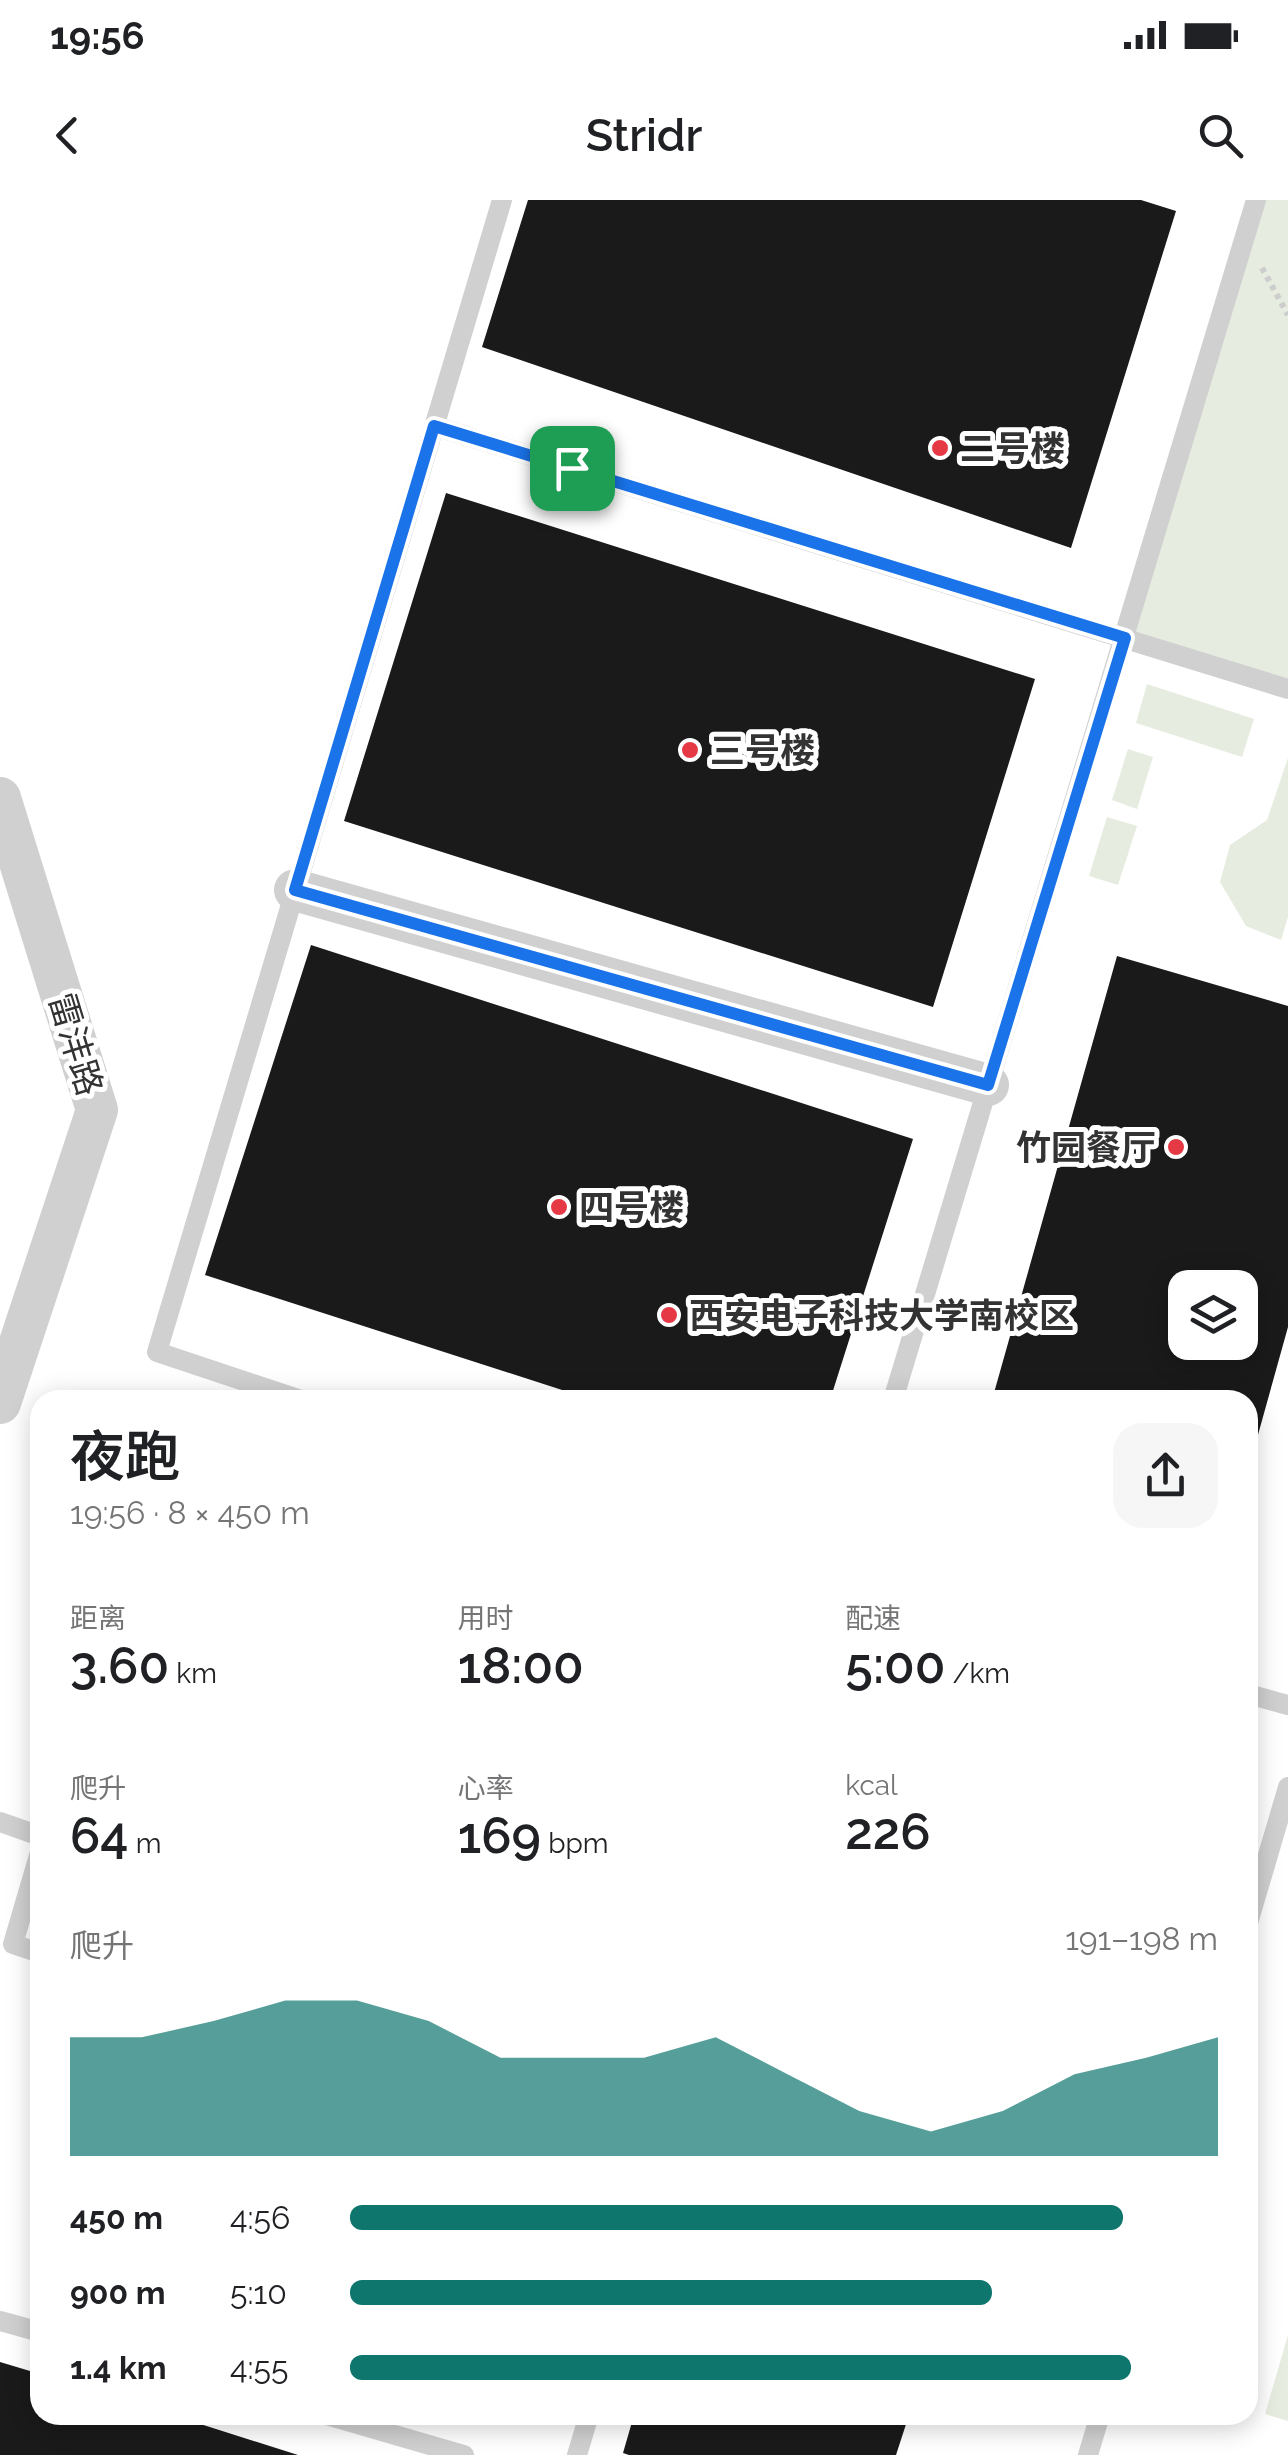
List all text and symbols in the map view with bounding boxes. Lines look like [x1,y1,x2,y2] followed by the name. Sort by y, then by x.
[50,13,145,58] text: 19:56
[40,108,95,163] icon: back
[1193,108,1248,163] icon: search
[586,109,702,162] text: Stridr
[530,426,615,511] pin
[960,428,1065,469] place label: 二号楼
[929,437,951,459] marker: 二号楼
[545,441,600,496] icon: arrive
[710,730,815,771] place label: 三号楼
[679,739,701,761] marker: 三号楼
[41,988,111,1100] street label: 雷沣路
[1016,1127,1156,1168] place label: 竹园餐厅
[1165,1136,1187,1158] marker: 竹园餐厅
[579,1187,684,1228] place label: 四号楼
[548,1196,570,1218] marker: 四号楼
[1168,1270,1258,1360] map controls
[1168,1270,1258,1360] button: layers
[689,1295,1074,1336] place label: 西安电子科技大学南校区
[658,1304,680,1326] marker: 西安电子科技大学南校区
[1113,1423,1218,1528] button: share
[70,1424,180,1489] text: 夜跑
[70,1494,310,1531] text: 19:56 · 8 × 450 m
[70,1602,126,1635] text: 距离
[458,1602,514,1635] text: 用时
[845,1602,901,1635] text: 配速
[70,1636,169,1695] text: 3.60
[458,1636,584,1695] text: 18:00
[845,1636,945,1695] text: 5:00
[169,1657,217,1690] text: km
[945,1657,1010,1690] text: /km
[845,1769,898,1802] text: kcal
[70,1772,126,1805] text: 爬升
[458,1772,514,1805] text: 心率
[845,1802,931,1861] text: 226
[70,1806,129,1865] text: 64
[458,1806,541,1865] text: 169
[129,1827,161,1860] text: m
[541,1827,608,1860] text: bpm
[1065,1920,1218,1957] text: 191–198 m
[70,1927,134,1964] text: 爬升
[70,2199,163,2236] text: 450 m
[230,2199,290,2236] text: 4:56
[70,2274,166,2311] text: 900 m
[230,2274,287,2311] text: 5:10
[70,2349,167,2386] text: 1.4 km
[230,2349,288,2386] text: 4:55

